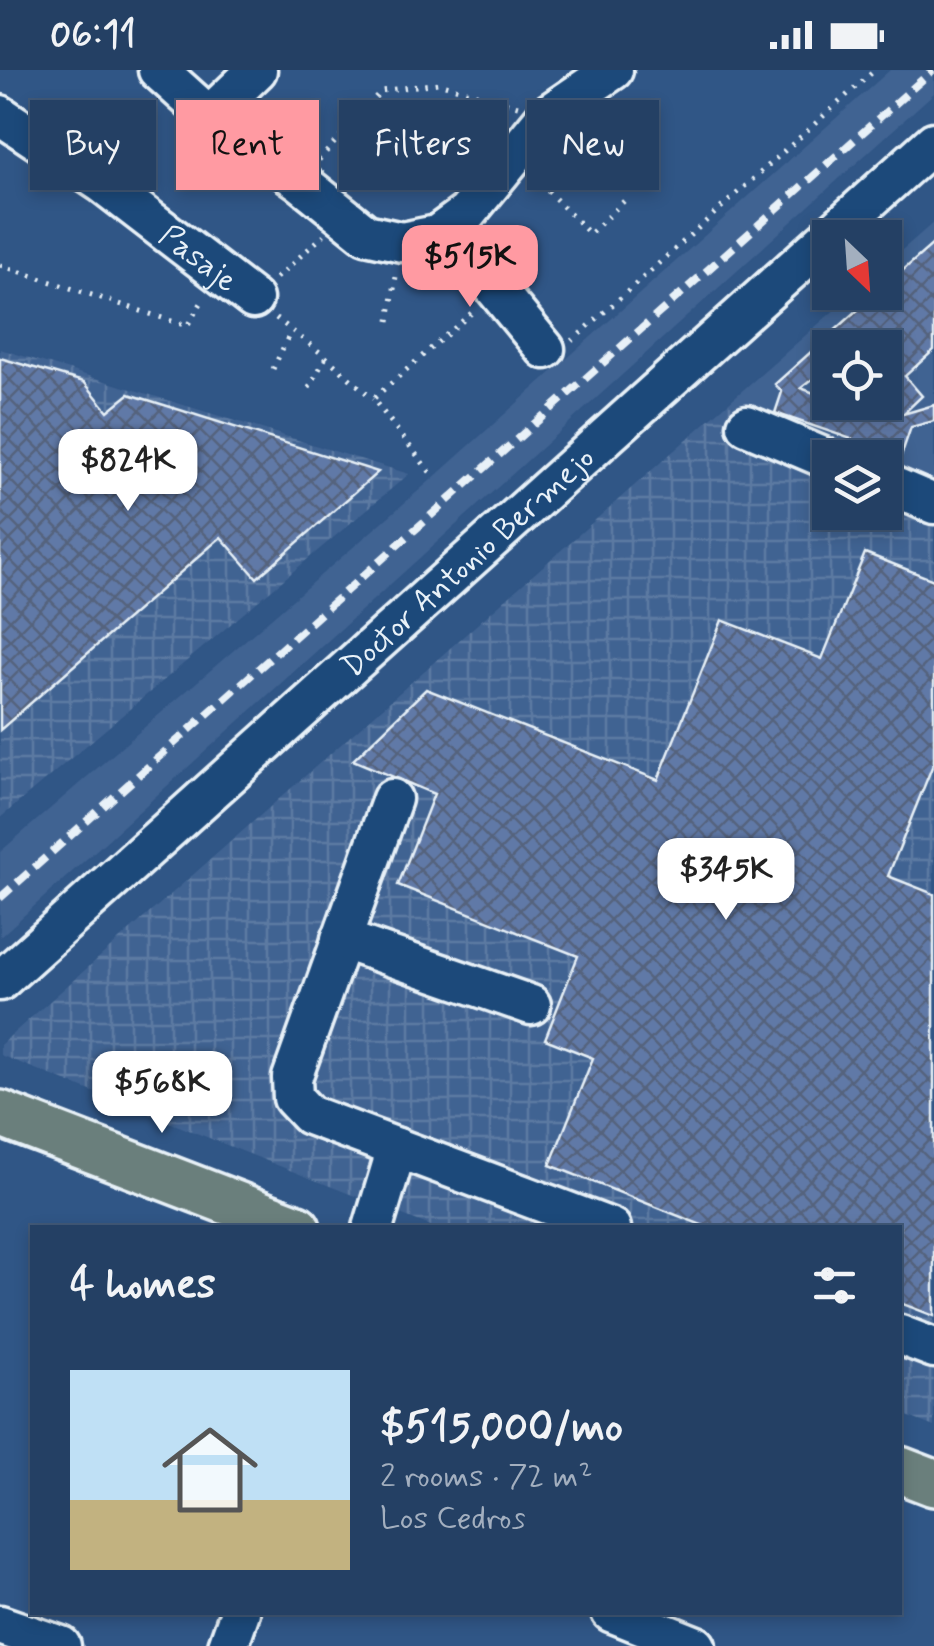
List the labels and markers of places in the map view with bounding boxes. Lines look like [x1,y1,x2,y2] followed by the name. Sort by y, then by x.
[400,225,540,310] pin: $515K
[58,429,198,514] pin: $824K
[656,838,796,923] pin: $345K
[92,1051,232,1136] pin: $568K

